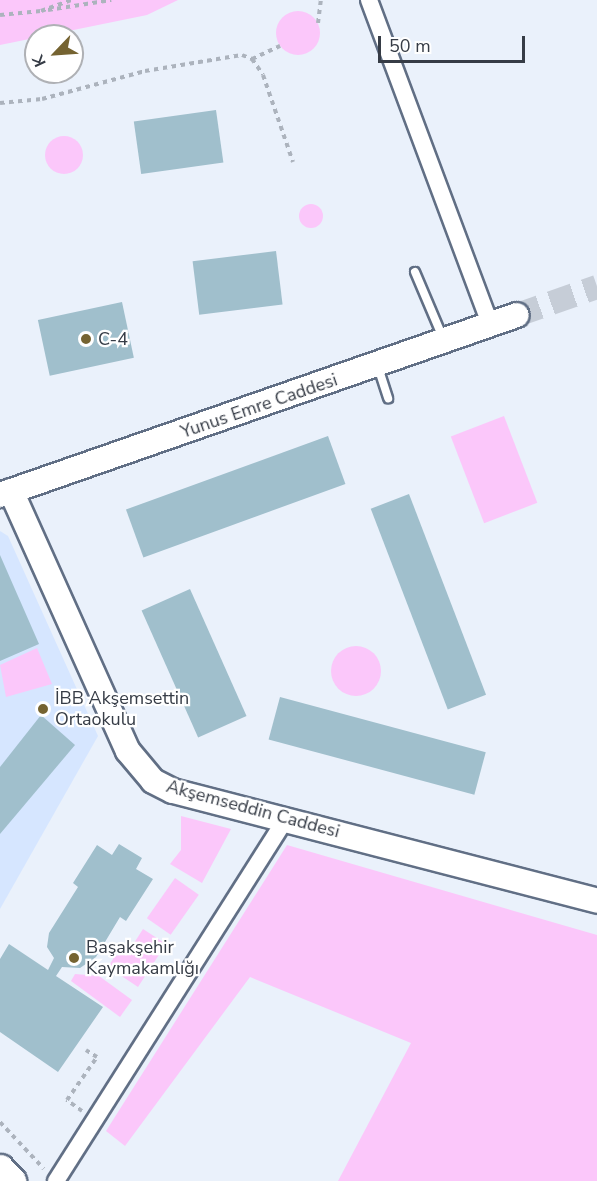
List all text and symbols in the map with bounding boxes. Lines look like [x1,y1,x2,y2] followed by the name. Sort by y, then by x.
[24,24,84,84] north arrow
[381,24,528,62] scale bar
[389,34,431,58] text: 50 m
[27,51,52,70] text: K
[98,328,128,350] place label: C-4
[79,332,93,346] marker: C-4
[178,369,340,443] street label: Yunus Emre Caddesi
[55,688,189,730] place label: İBB Akşemsettin Ortaokulu
[36,702,50,716] marker: İBB Akşemsettin Ortaokulu
[164,775,342,843] street label: Akşemseddin Caddesi
[86,937,199,980] place label: Başakşehir Kaymakamlığı
[67,951,81,965] marker: Başakşehir Kaymakamlığı

